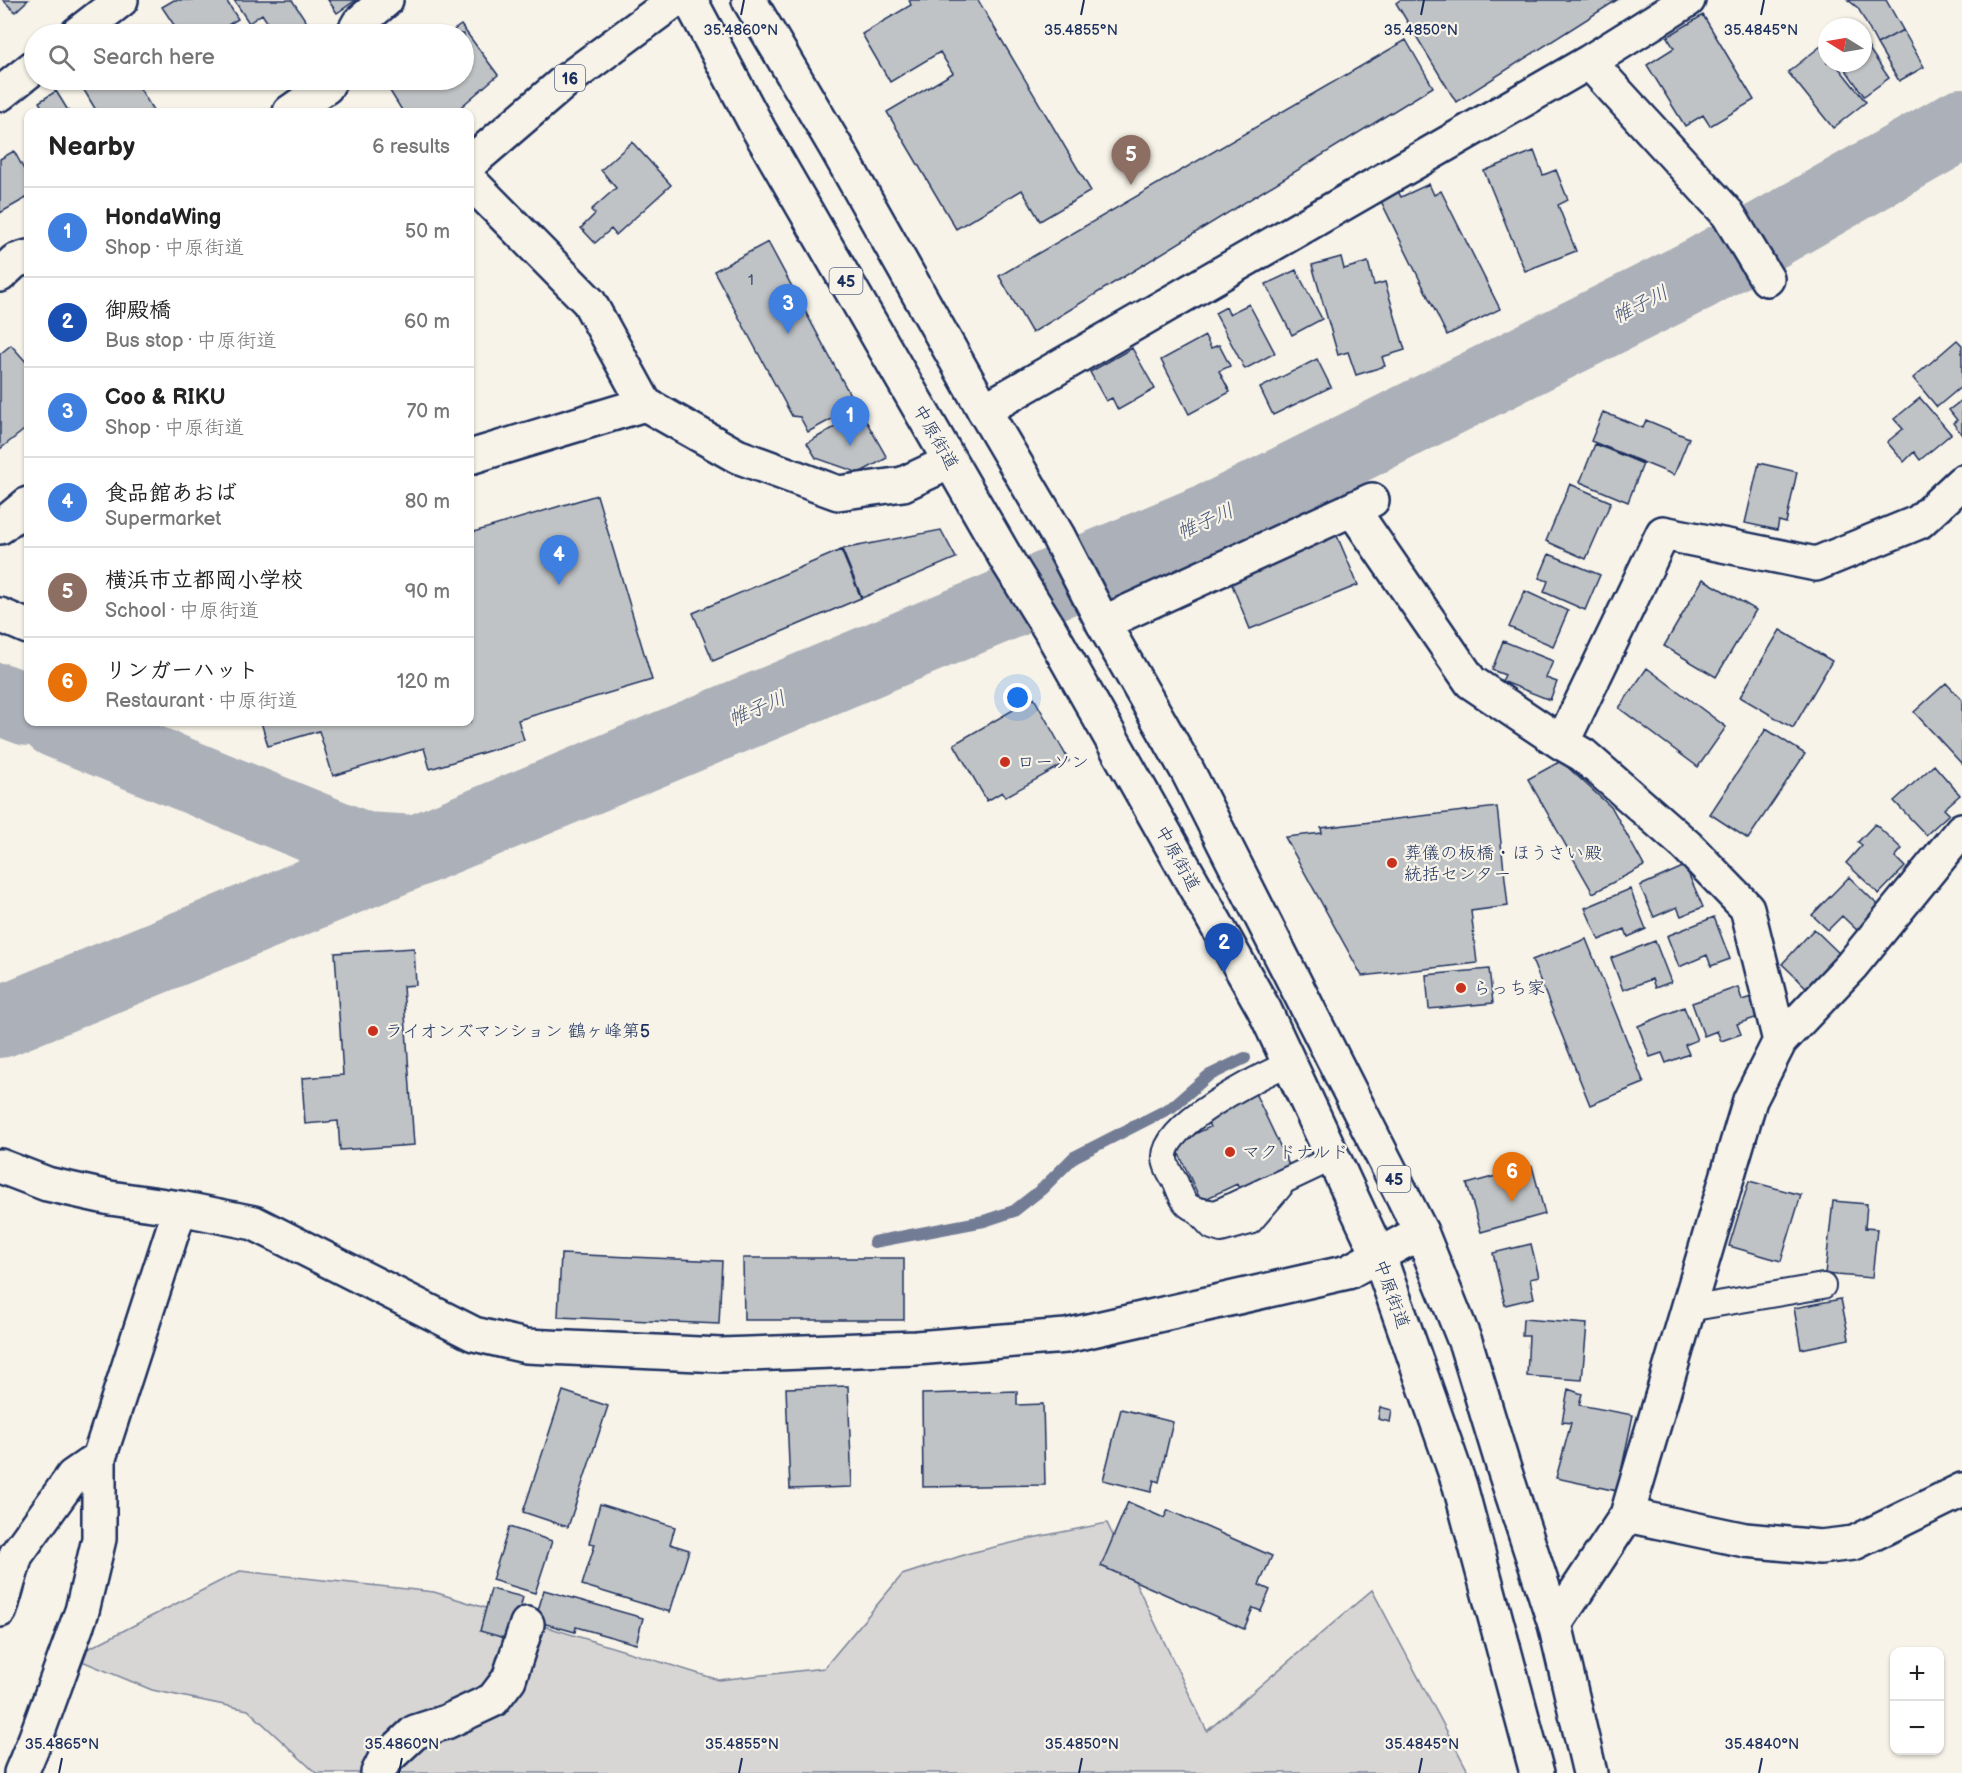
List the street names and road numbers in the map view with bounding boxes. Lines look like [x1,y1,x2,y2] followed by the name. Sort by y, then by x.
[555,65,585,91] road number: 16
[830,268,862,294] road number: 45
[908,401,963,474] street label: 中原街道
[1151,822,1204,895] street label: 中原街道
[1378,1166,1410,1192] road number: 45
[1369,1257,1414,1332] street label: 中原街道

